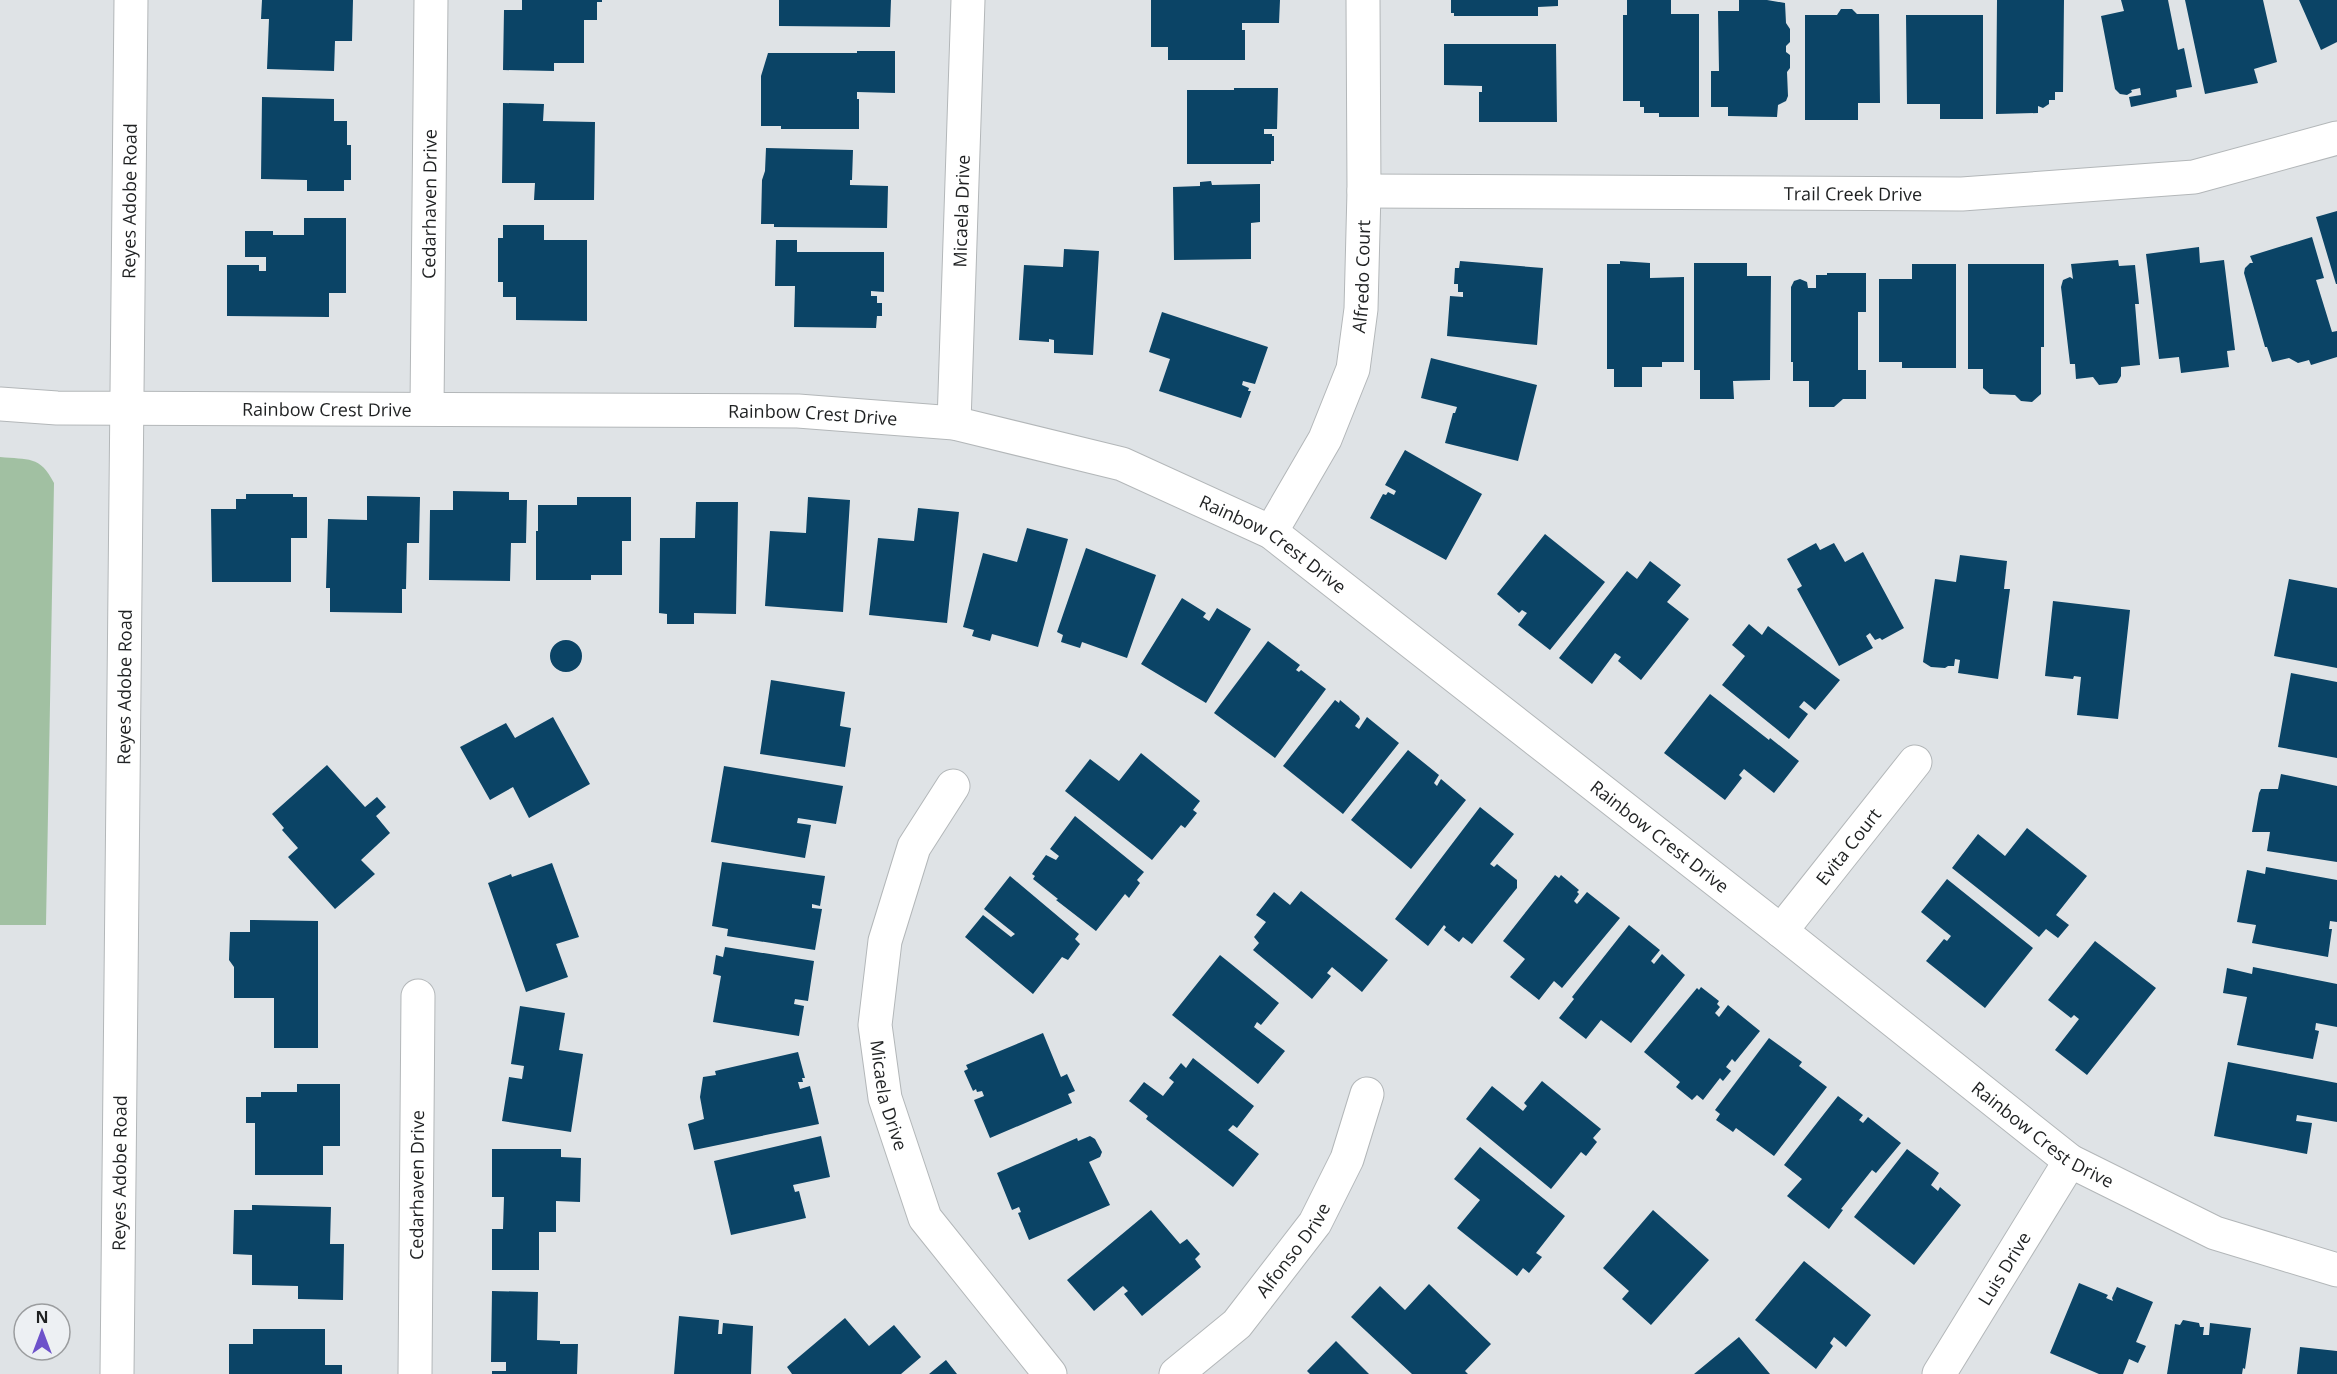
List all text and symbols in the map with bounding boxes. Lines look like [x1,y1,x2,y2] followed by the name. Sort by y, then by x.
[116,123,142,279] street label: Reyes Adobe Road
[416,129,442,279] street label: Cedarhaven Drive
[947,154,975,268] street label: Micaela Drive
[1784,181,1922,206] street label: Trail Creek Drive
[1346,220,1375,334] street label: Alfredo Court
[242,397,412,421] street label: Rainbow Crest Drive
[728,399,898,431] street label: Rainbow Crest Drive
[1196,489,1351,598] street label: Rainbow Crest Drive
[111,609,137,765] street label: Reyes Adobe Road
[1586,774,1734,898] street label: Rainbow Crest Drive
[1810,803,1886,890] street label: Evita Court
[865,1038,914,1153] street label: Micaela Drive
[1967,1076,2118,1193] street label: Rainbow Crest Drive
[106,1095,132,1251] street label: Reyes Adobe Road
[404,1110,429,1260] street label: Cedarhaven Drive
[1250,1198,1335,1302] street label: Alfonso Drive
[1972,1227,2036,1310] street label: Luis Drive
[12,1302,72,1362] north arrow
[35,1306,49,1328] text: N

